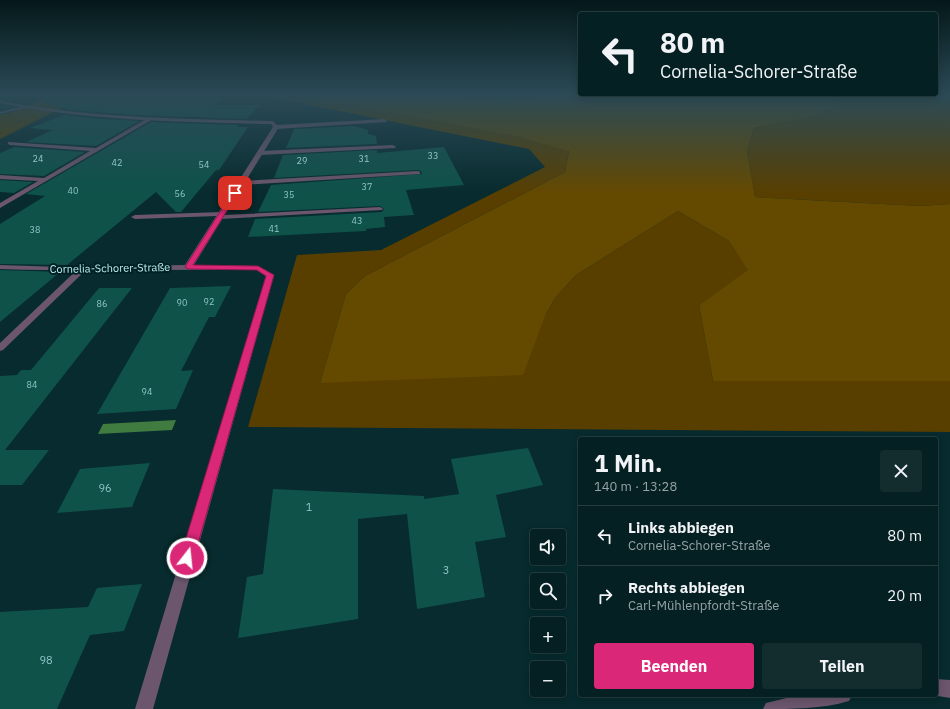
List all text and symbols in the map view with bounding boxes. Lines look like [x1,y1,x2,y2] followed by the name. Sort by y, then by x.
[660,24,725,61] text: 80 m
[594,28,646,80] icon: left
[660,60,857,83] text: Cornelia-Schorer-Straße
[428,150,438,161] house number: 33
[33,153,43,164] house number: 24
[359,153,369,164] house number: 31
[297,155,307,166] house number: 29
[112,157,122,168] house number: 42
[199,159,209,170] house number: 54
[218,176,252,210] pin
[362,181,372,192] house number: 37
[224,182,246,204] icon: arrive
[68,185,78,196] house number: 40
[175,188,185,199] house number: 56
[284,189,294,200] house number: 35
[352,215,362,226] house number: 43
[269,223,279,234] house number: 41
[30,224,40,235] house number: 38
[50,260,170,276] street label: Cornelia-Schorer-Straße
[204,296,214,307] house number: 92
[177,297,187,308] house number: 90
[97,298,107,309] house number: 86
[27,379,37,390] house number: 84
[142,386,152,397] house number: 94
[594,447,662,479] text: 1 Min.
[880,450,922,492] button: close
[594,478,677,495] text: 140 m · 13:28
[98,481,112,495] house number: 96
[306,500,313,514] house number: 1
[628,518,734,537] text: Links abbiegen
[594,525,616,547] icon: left
[887,526,922,545] text: 80 m
[530,529,566,697] map controls
[530,529,566,565] button: sound
[166,537,208,579] position arrow
[628,537,771,554] text: Cornelia-Schorer-Straße
[443,563,449,577] house number: 3
[530,573,566,609] button: search
[628,578,745,597] text: Rechts abbiegen
[594,585,616,607] icon: right
[887,586,922,605] text: 20 m
[628,597,779,614] text: Carl-Mühlenpfordt-Straße
[530,617,566,653] button: +
[594,643,754,689] button: Beenden
[762,643,922,689] button: Teilen
[39,653,53,667] house number: 98
[530,661,566,697] button: −

